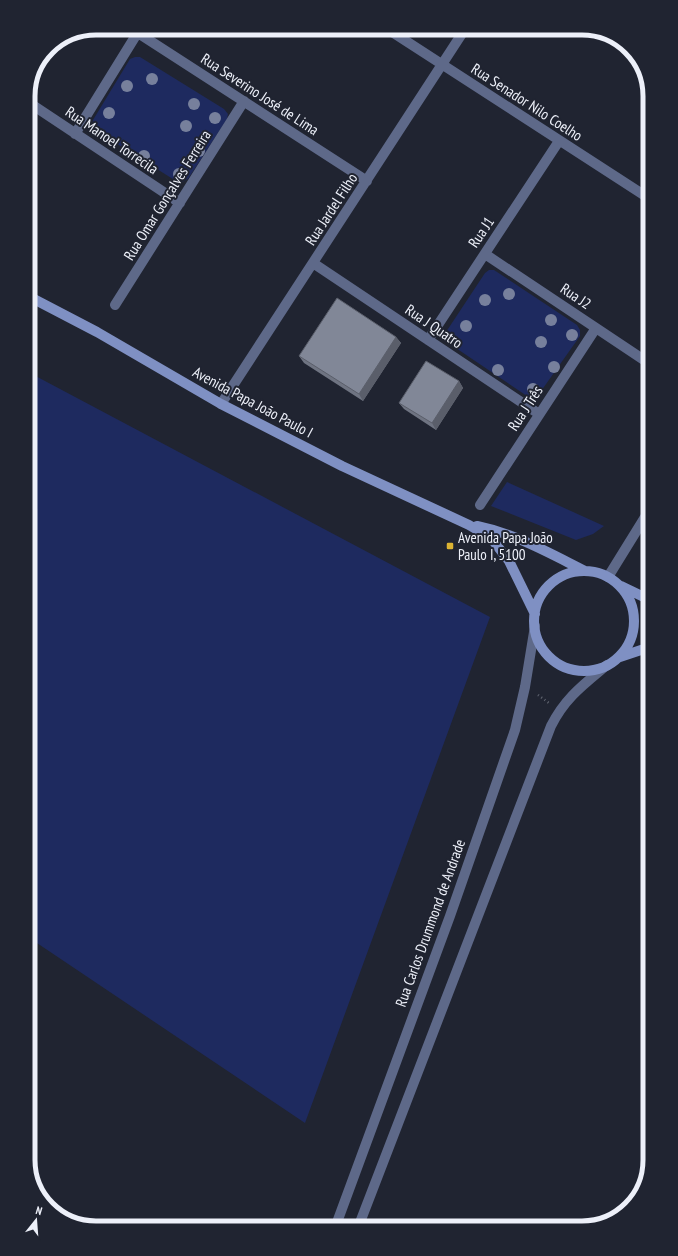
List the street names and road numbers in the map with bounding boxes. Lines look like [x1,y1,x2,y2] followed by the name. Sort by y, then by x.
[198,49,322,139] street label: Rua Severino José de Lima
[468,59,586,145] street label: Rua Senador Nilo Coelho
[62,102,162,178] street label: Rua Manoel Torrecila
[119,126,215,264] street label: Rua Omar Gonçalves Ferreira
[301,169,361,249] street label: Rua Jardel Filho
[464,213,498,251] street label: Rua J1
[557,279,595,313] street label: Rua J2
[402,300,466,352] street label: Rua J Quatro
[190,362,316,442] street label: Avenida Papa João Paulo I
[503,382,547,434] street label: Rua J Três
[391,837,469,1009] street label: Rua Carlos Drummond de Andrade

